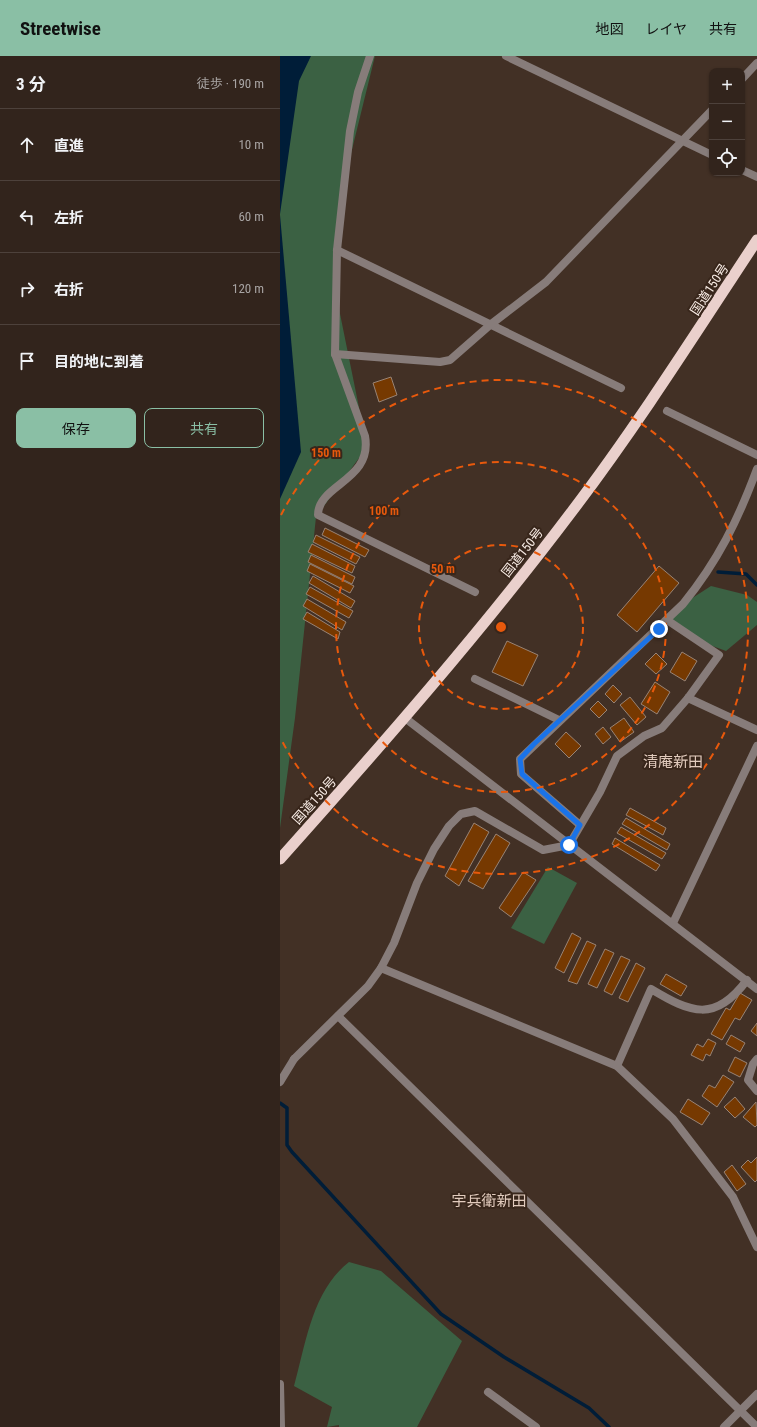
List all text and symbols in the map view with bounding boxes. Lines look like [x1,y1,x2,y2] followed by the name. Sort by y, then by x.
[20,17,101,40] text: Streetwise
[595,21,623,37] text: 地図
[645,21,687,37] text: レイヤ
[709,21,737,37] text: 共有
[709,68,745,176] map controls
[709,68,745,104] button: +
[16,74,46,94] text: 3 分
[197,76,264,91] text: 徒歩 · 190 m
[709,104,745,140] button: −
[16,134,38,156] icon: ahead
[54,137,84,155] text: 直進
[238,137,264,152] text: 10 m
[709,140,745,176] button: locate
[16,206,38,228] icon: left
[54,209,84,227] text: 左折
[238,209,264,224] text: 60 m
[687,261,732,318] street label: 国道150号
[16,278,38,300] icon: right
[54,281,84,299] text: 右折
[232,281,264,296] text: 120 m
[16,350,38,372] icon: arrive
[54,353,144,371] text: 目的地に到着
[16,408,136,448] button: 保存
[144,408,264,448] button: 共有
[311,446,341,460] text: 150 m
[369,504,399,518] text: 100 m
[499,525,546,580] street label: 国道150号
[431,562,455,576] text: 50 m
[494,620,508,634] centre of rings
[650,620,668,638] route end
[643,753,703,771] district label: 清庵新田
[289,774,339,827] street label: 国道150号
[560,836,578,854] route start
[451,1192,527,1210] district label: 宇兵衛新田

